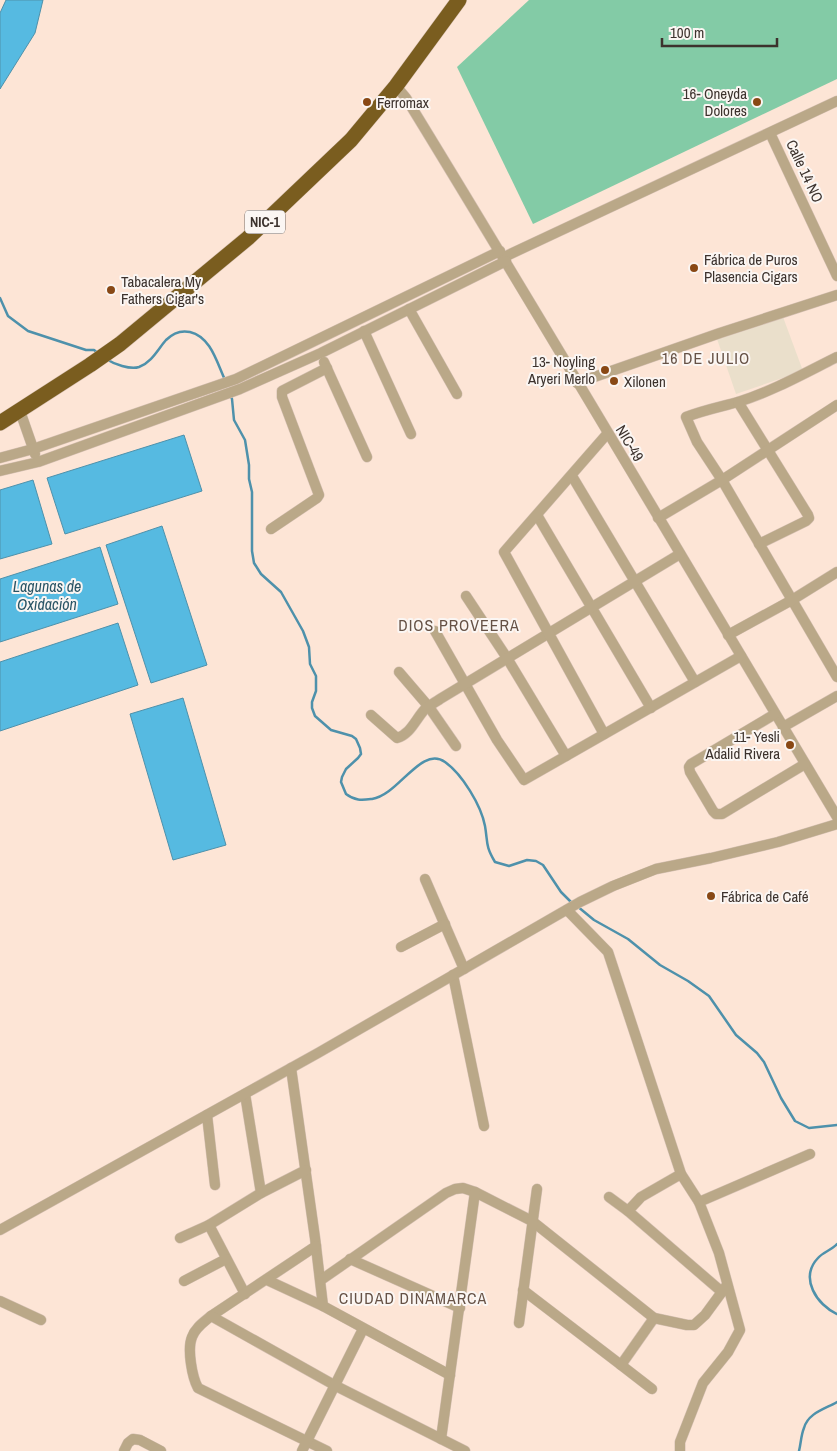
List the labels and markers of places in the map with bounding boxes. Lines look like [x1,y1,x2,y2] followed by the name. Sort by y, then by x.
[683,83,747,121] place label: 16- Oneyda Dolores
[377,92,430,113] place label: Ferromax
[361,96,373,108] marker: Ferromax
[751,96,763,108] marker: 16- Oneyda Dolores
[704,249,798,287] place label: Fábrica de Puros Plasencia Cigars
[688,262,700,274] marker: Fábrica de Puros Plasencia Cigars
[121,271,204,309] place label: Tabacalera My Fathers Cigar's
[105,284,117,296] marker: Tabacalera My Fathers Cigar's
[527,351,595,389] place label: 13- Noyling Aryeri Merlo
[599,364,611,376] marker: 13- Noyling Aryeri Merlo
[624,371,666,392] place label: Xilonen
[608,375,620,387] marker: Xilonen
[704,726,780,764] place label: 11- Yesli Adalid Rivera
[784,739,796,751] marker: 11- Yesli Adalid Rivera
[721,886,809,907] place label: Fábrica de Café
[705,890,717,902] marker: Fábrica de Café

